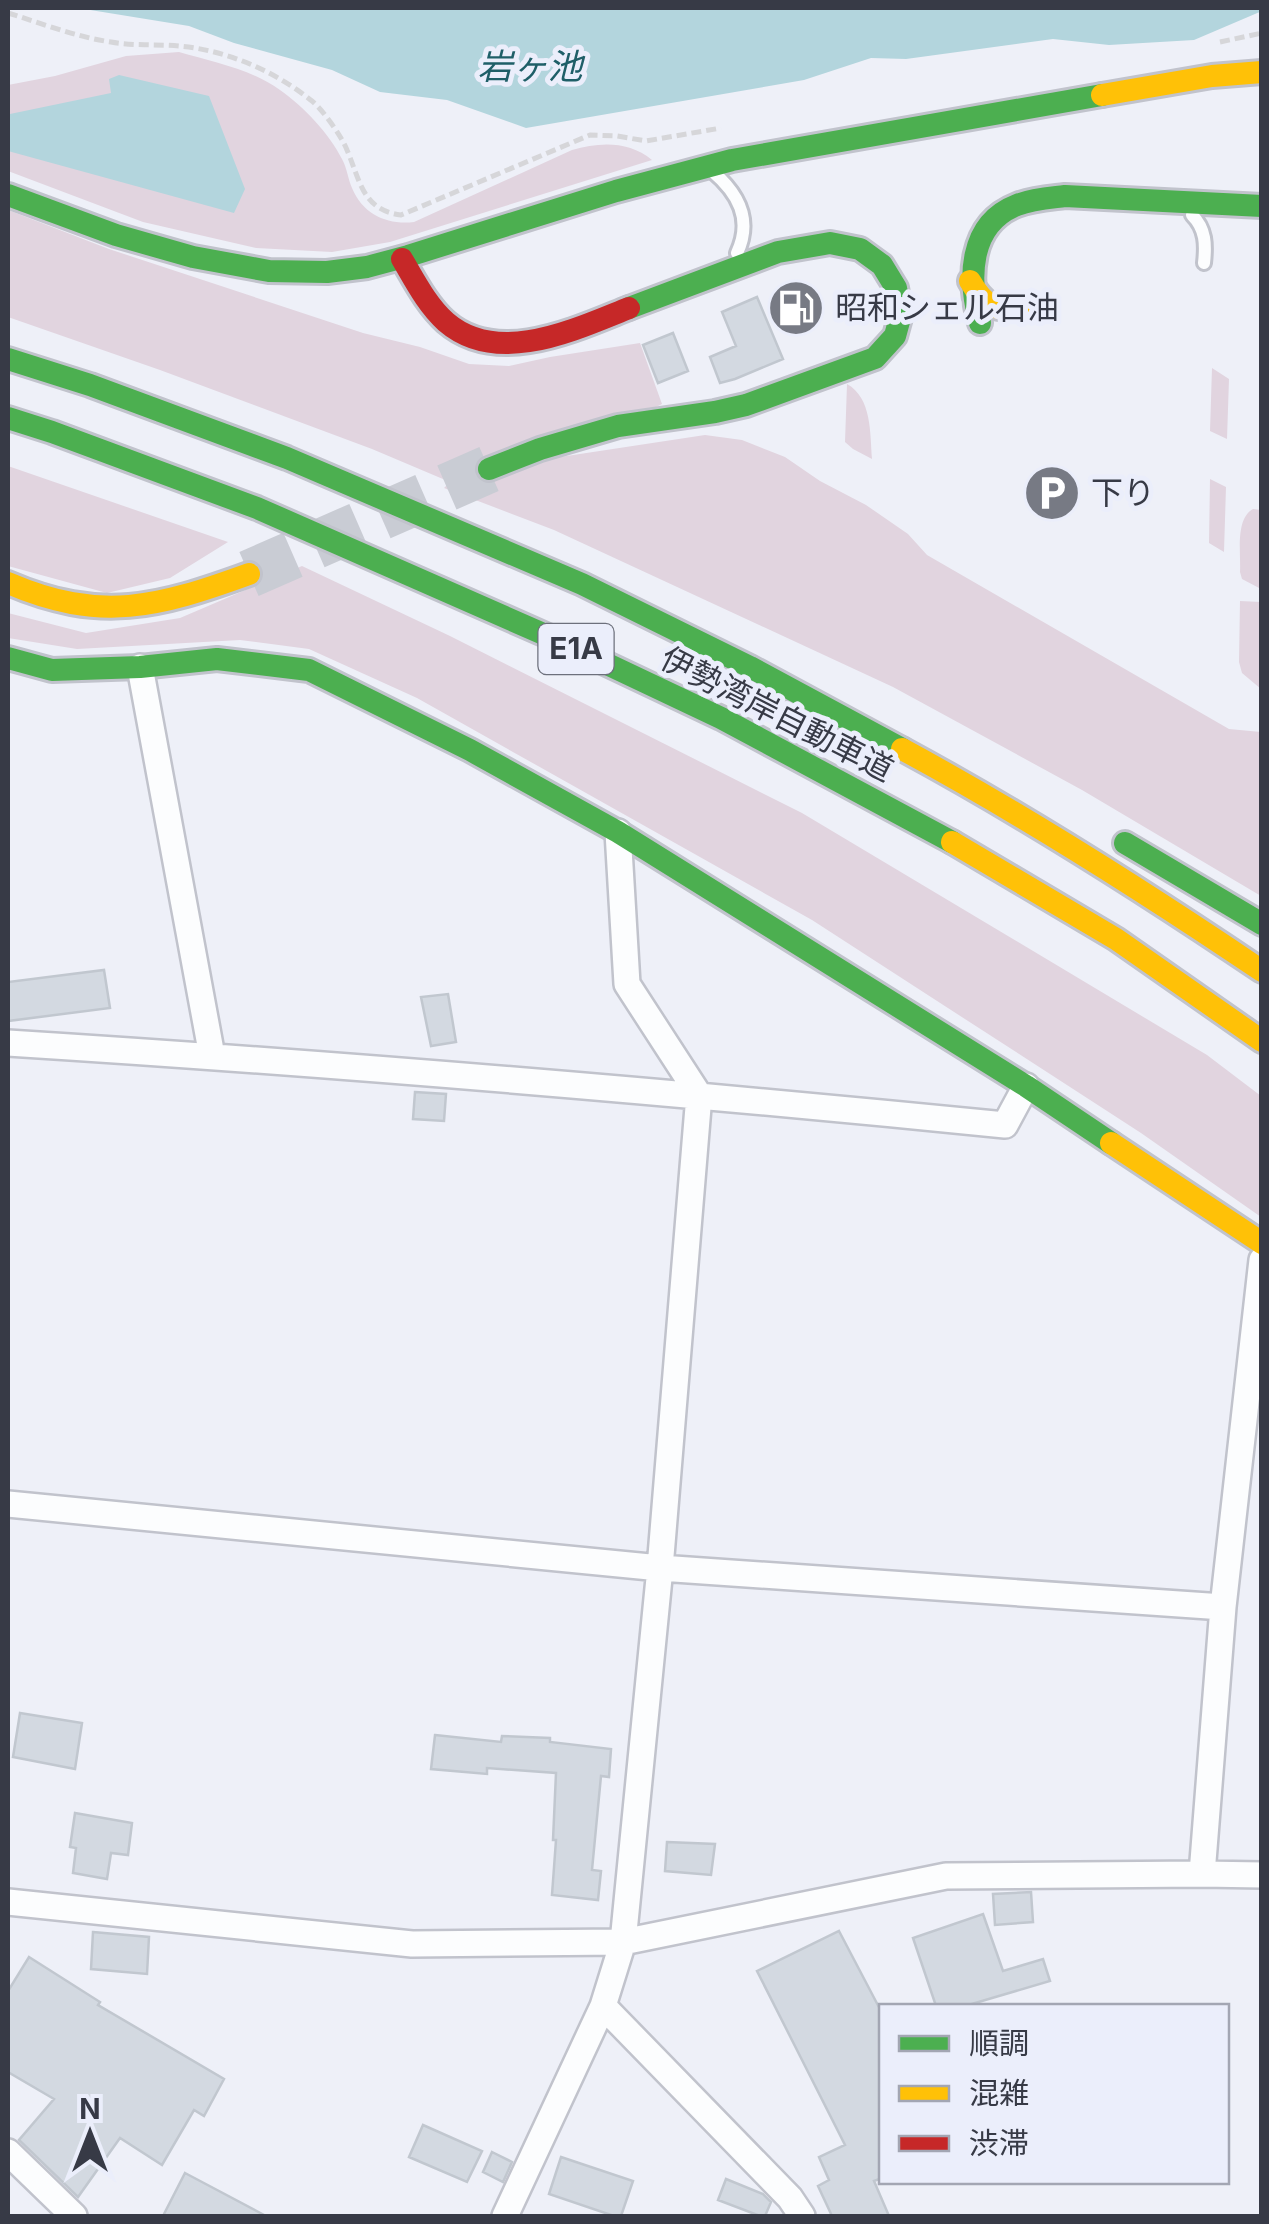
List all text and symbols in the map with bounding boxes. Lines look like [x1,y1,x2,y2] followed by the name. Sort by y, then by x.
[477,45,585,87] water label: 岩ヶ池
[766,278,826,338] fuel station icon: 昭和シェル石油
[835,288,1059,327] place label: 昭和シェル石油
[1022,463,1082,523] parking icon: 下り
[1091,473,1155,512] place label: 下り
[538,624,614,674] road number: E1A
[654,638,900,789] street label: 伊勢湾岸自動車道
[879,2004,1229,2184] legend
[969,2025,1029,2061] text: 順調
[969,2075,1029,2111] text: 混雑
[40,2084,140,2184] north arrow
[79,2092,101,2126] text: N
[969,2125,1029,2161] text: 渋滞

